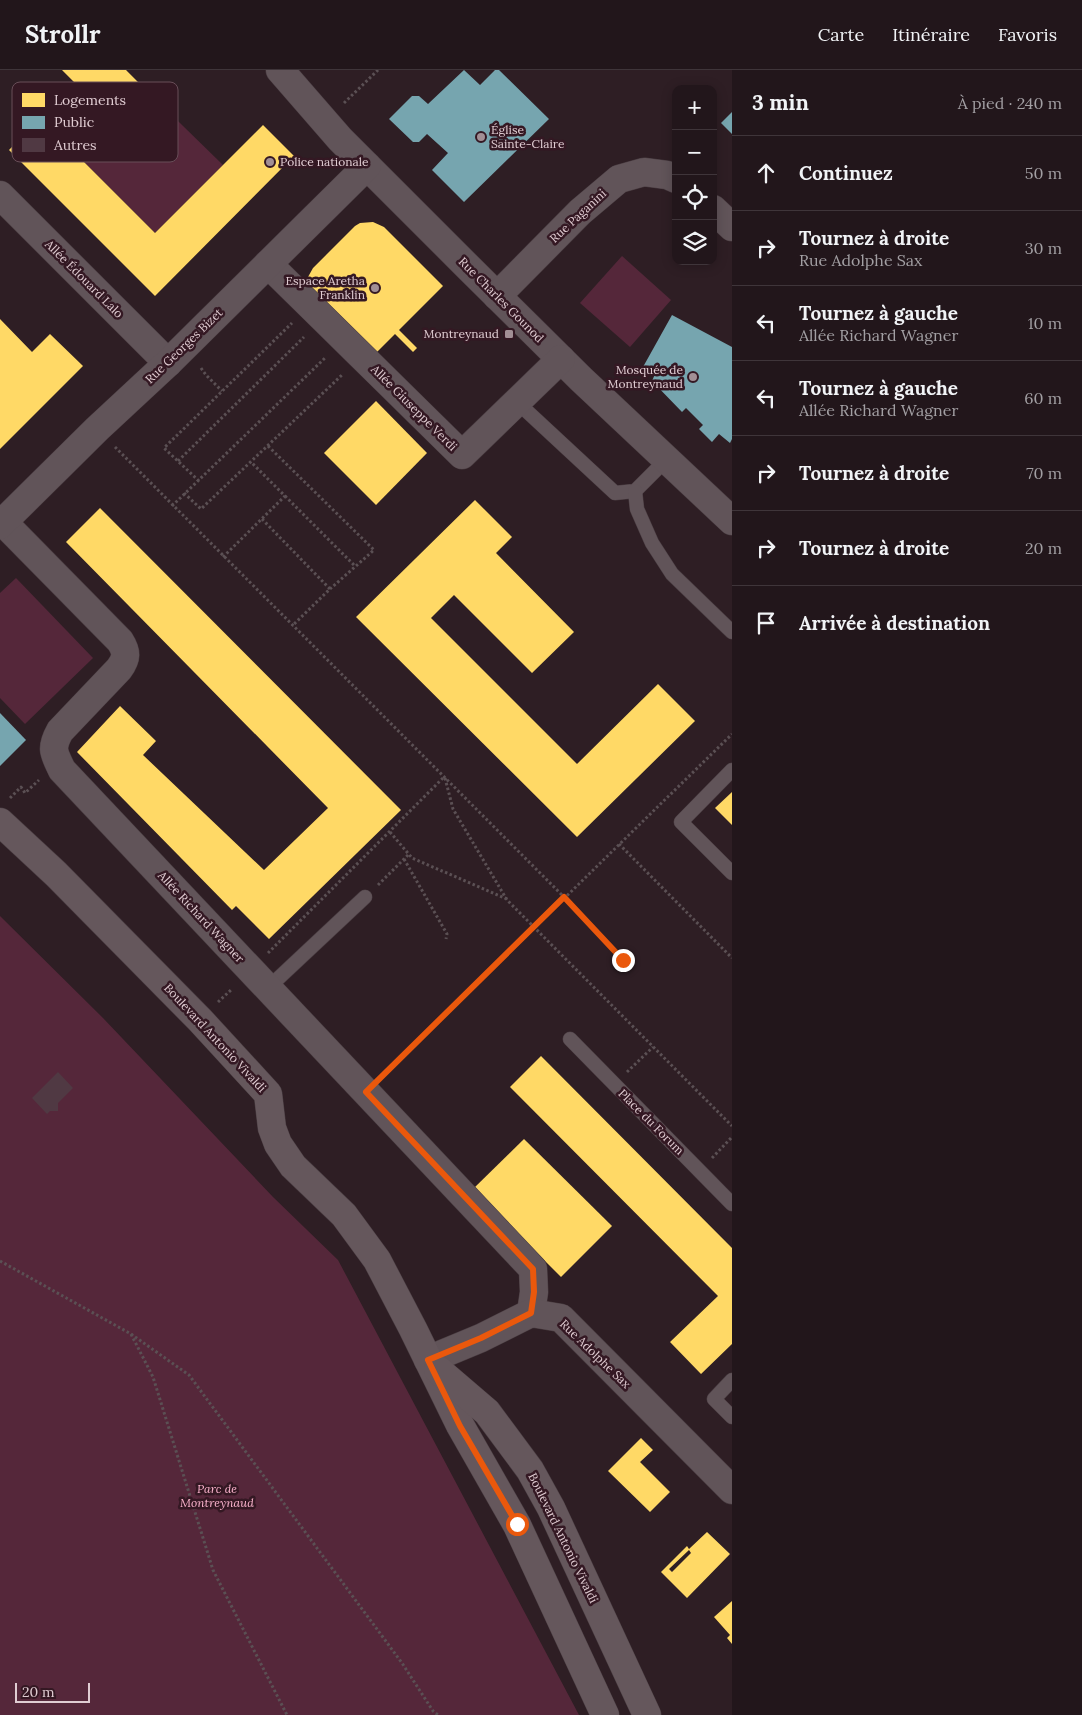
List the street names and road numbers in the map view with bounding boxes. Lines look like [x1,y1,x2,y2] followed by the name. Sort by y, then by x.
[546,186,609,246] street label: Rue Paganini
[41,236,127,321] street label: Allée Édouard Lalo
[456,254,547,345] street label: Rue Charles Gounod
[142,305,226,386] street label: Rue Georges Bizet
[368,361,460,454] street label: Allée Giuseppe Verdi
[154,867,248,966] street label: Allée Richard Wagner
[161,980,270,1095] street label: Boulevard Antonio Vivaldi
[615,1086,687,1158] street label: Place du Forum
[557,1316,634,1392] street label: Rue Adolphe Sax
[525,1470,602,1605] street label: Boulevard Antonio Vivaldi

